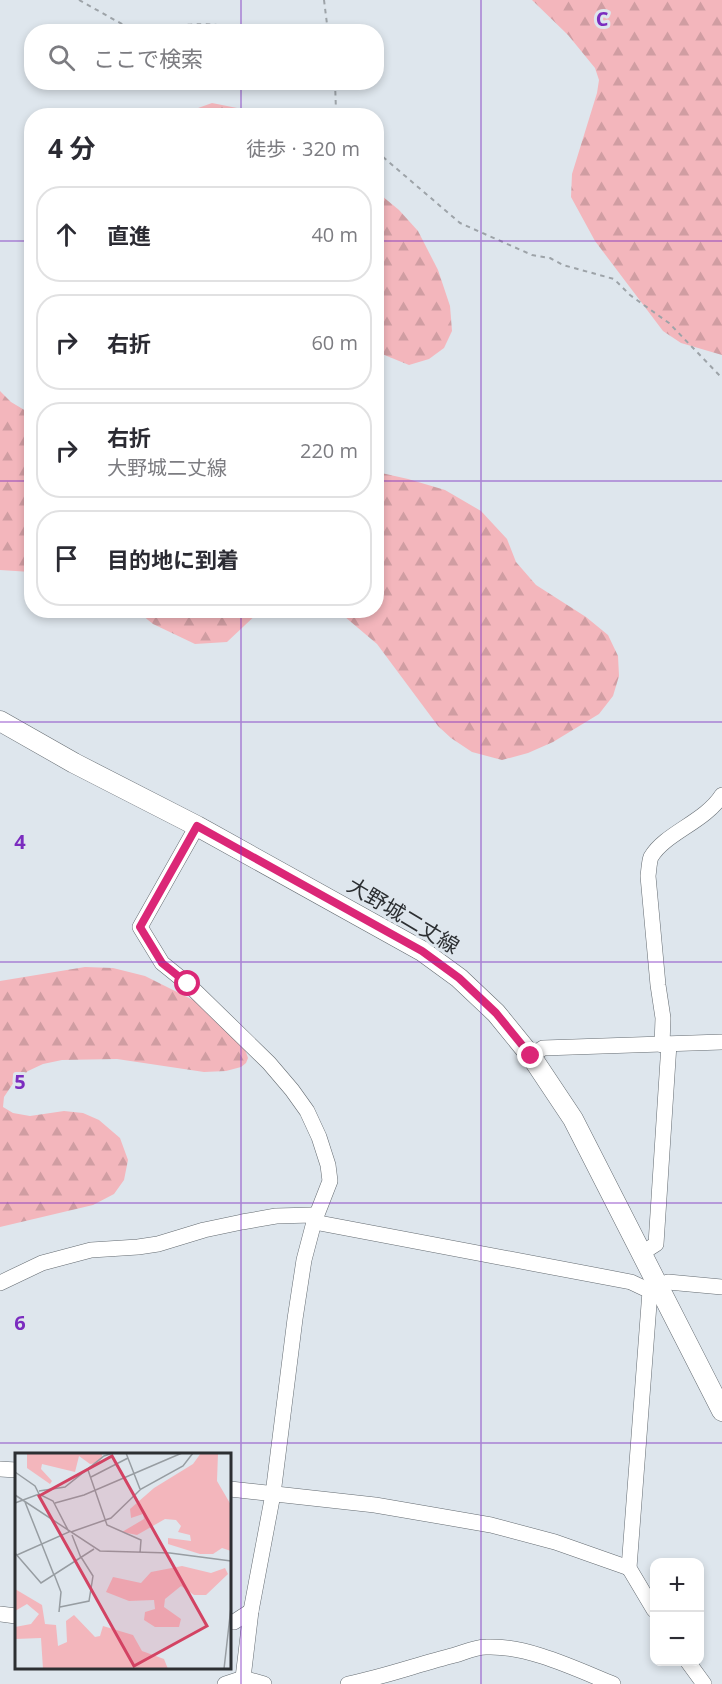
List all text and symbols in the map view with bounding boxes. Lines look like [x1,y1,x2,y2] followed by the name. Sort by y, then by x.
[596,5,609,32] text: C
[24,24,384,90] search box
[45,41,78,74] icon: search
[93,43,203,73] text: ここで検索
[48,130,96,166] text: 4 分
[246,135,360,162] text: 徒歩 · 320 m
[50,218,83,251] icon: ahead
[107,220,151,250] text: 直進
[311,221,358,248] text: 40 m
[50,326,83,359] icon: right
[107,328,151,358] text: 右折
[311,329,358,356] text: 60 m
[107,422,151,452] text: 右折
[50,434,83,467] icon: right
[300,437,358,464] text: 220 m
[107,454,227,481] text: 大野城二丈線
[50,542,83,575] icon: arrive
[107,544,239,574] text: 目的地に到着
[14,828,26,855] text: 4
[342,871,465,960] street label: 大野城二丈線
[174,970,200,996] route start
[517,1042,543,1068] route end
[14,1068,26,1095] text: 5
[14,1309,26,1336] text: 6
[15,1453,231,1669] inset map
[650,1558,704,1666] map controls
[650,1558,704,1612] button: +
[650,1612,704,1666] button: −

